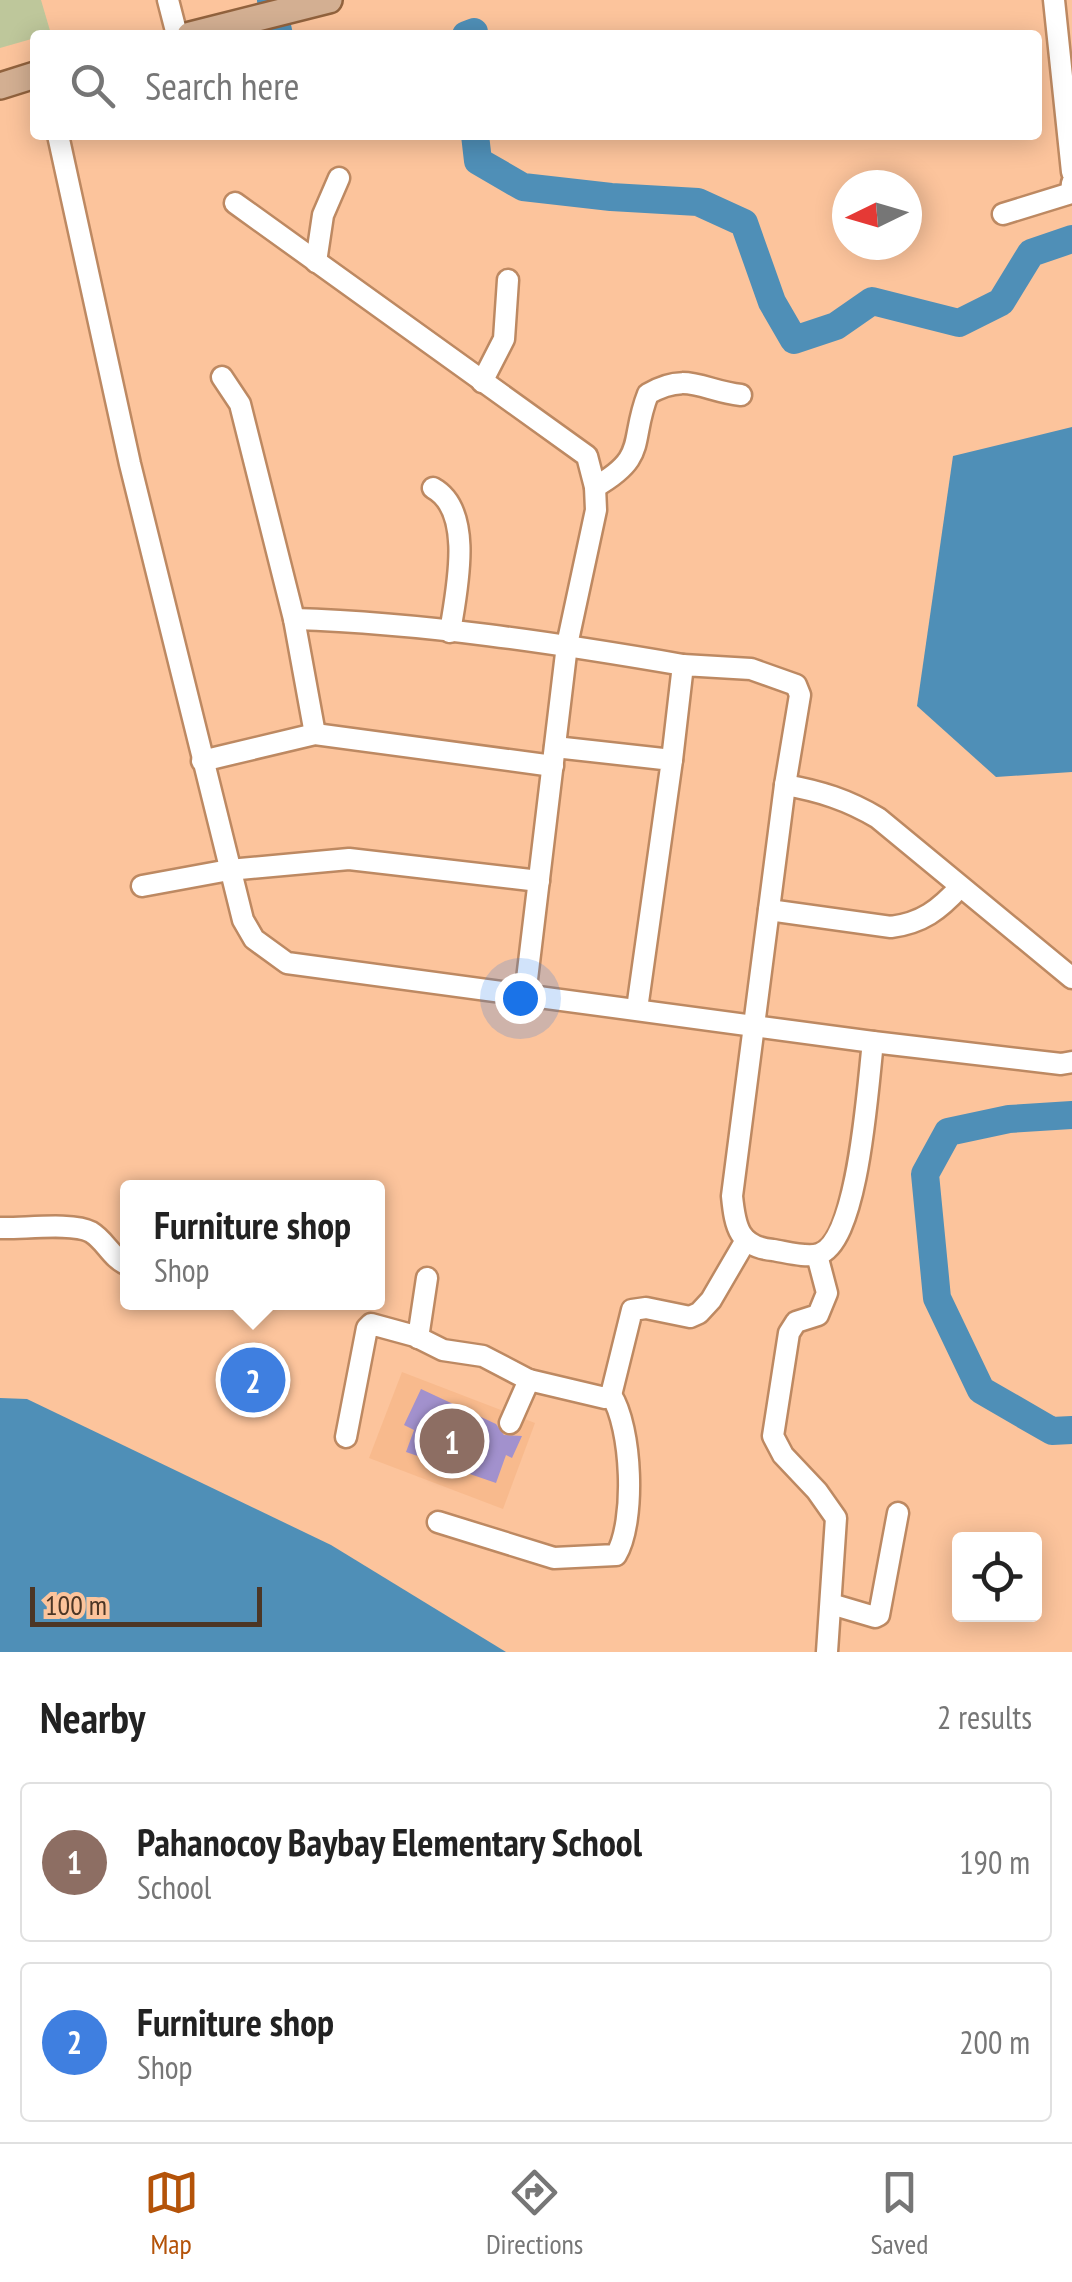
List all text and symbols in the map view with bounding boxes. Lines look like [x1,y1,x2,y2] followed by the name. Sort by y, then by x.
[30,30,1042,140] search box
[65,58,120,113] icon: search
[145,61,299,110] text: Search here
[832,170,922,260] north arrow
[495,973,546,1024] your location
[120,1180,385,1310] popup
[154,1200,351,1249] text: Furniture shop
[154,1249,209,1291] text: Shop
[220,1342,286,1418] pin: 2
[420,1404,484,1478] pin: 1
[952,1532,1042,1622] map controls
[952,1532,1042,1622] button: locate
[30,1582,262,1626] scale bar
[45,1586,107,1623] text: 100 m
[40,1690,145,1745] text: Nearby
[937,1696,1032,1738] text: 2 results
[137,1817,642,1866] text: Pahanocoy Baybay Elementary School
[67,1841,82,1883] text: 1
[959,1841,1030,1883] text: 190 m
[137,1866,211,1908] text: School
[137,1997,334,2046] text: Furniture shop
[67,2021,82,2063] text: 2
[959,2021,1030,2063] text: 200 m
[137,2046,193,2088] text: Shop
[144,2165,199,2262] tab: Map
[486,2165,583,2262] tab: Directions
[871,2165,928,2262] tab: Saved

